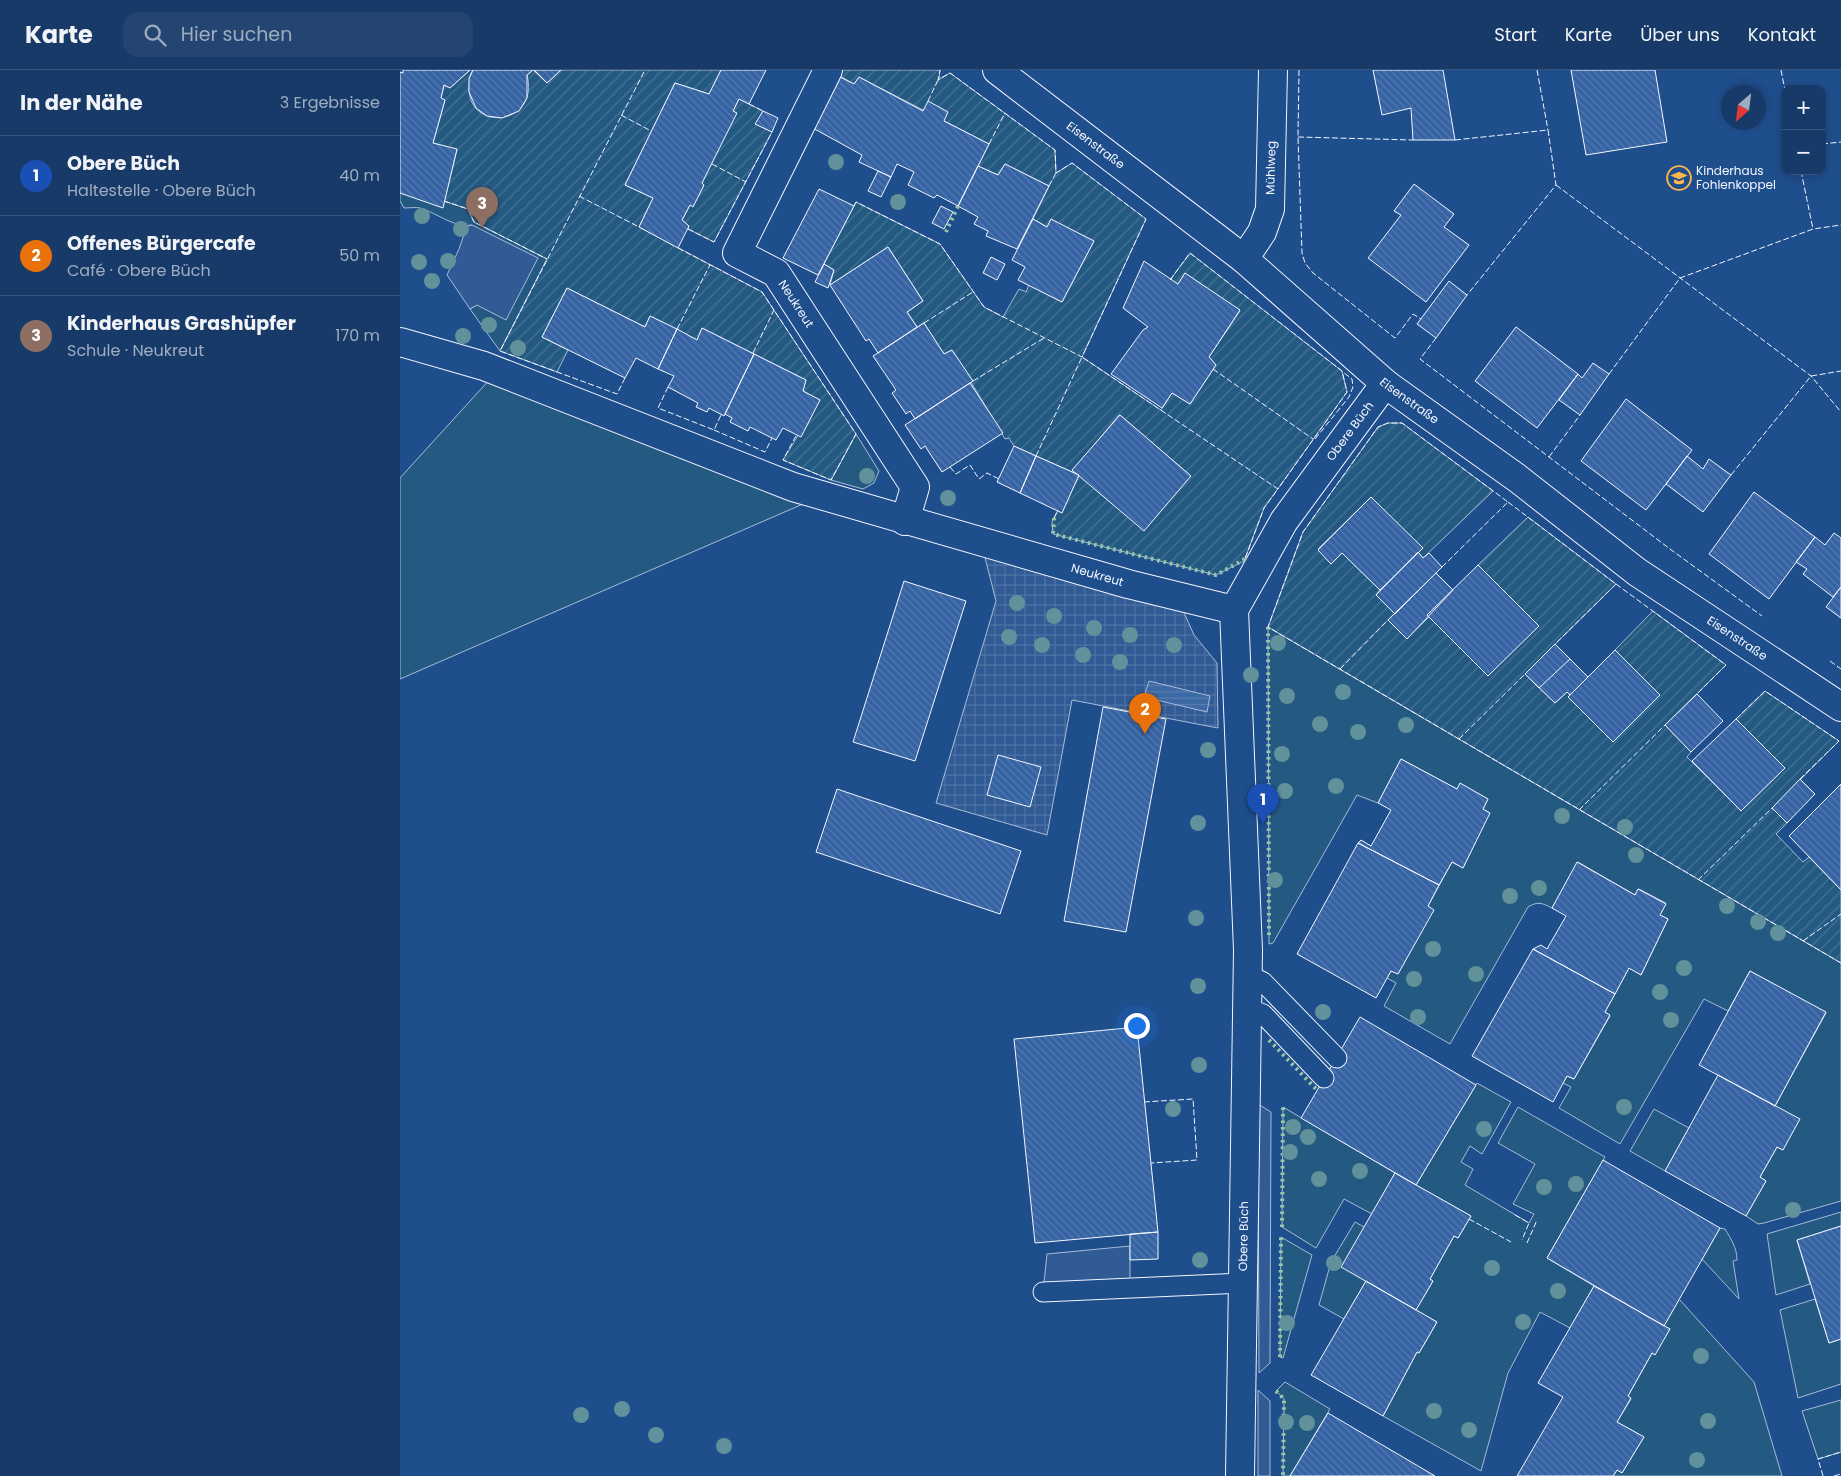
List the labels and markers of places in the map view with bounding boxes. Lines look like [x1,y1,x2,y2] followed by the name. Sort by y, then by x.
[1696,162,1776,193] place label: Kinderhaus Fohlenkoppel
[1666,165,1692,191] school or university icon: Kinderhaus Fohlenkoppel
[466,187,498,228] pin: 3
[1129,693,1161,734] pin: 2
[1247,783,1279,824] pin: 1

